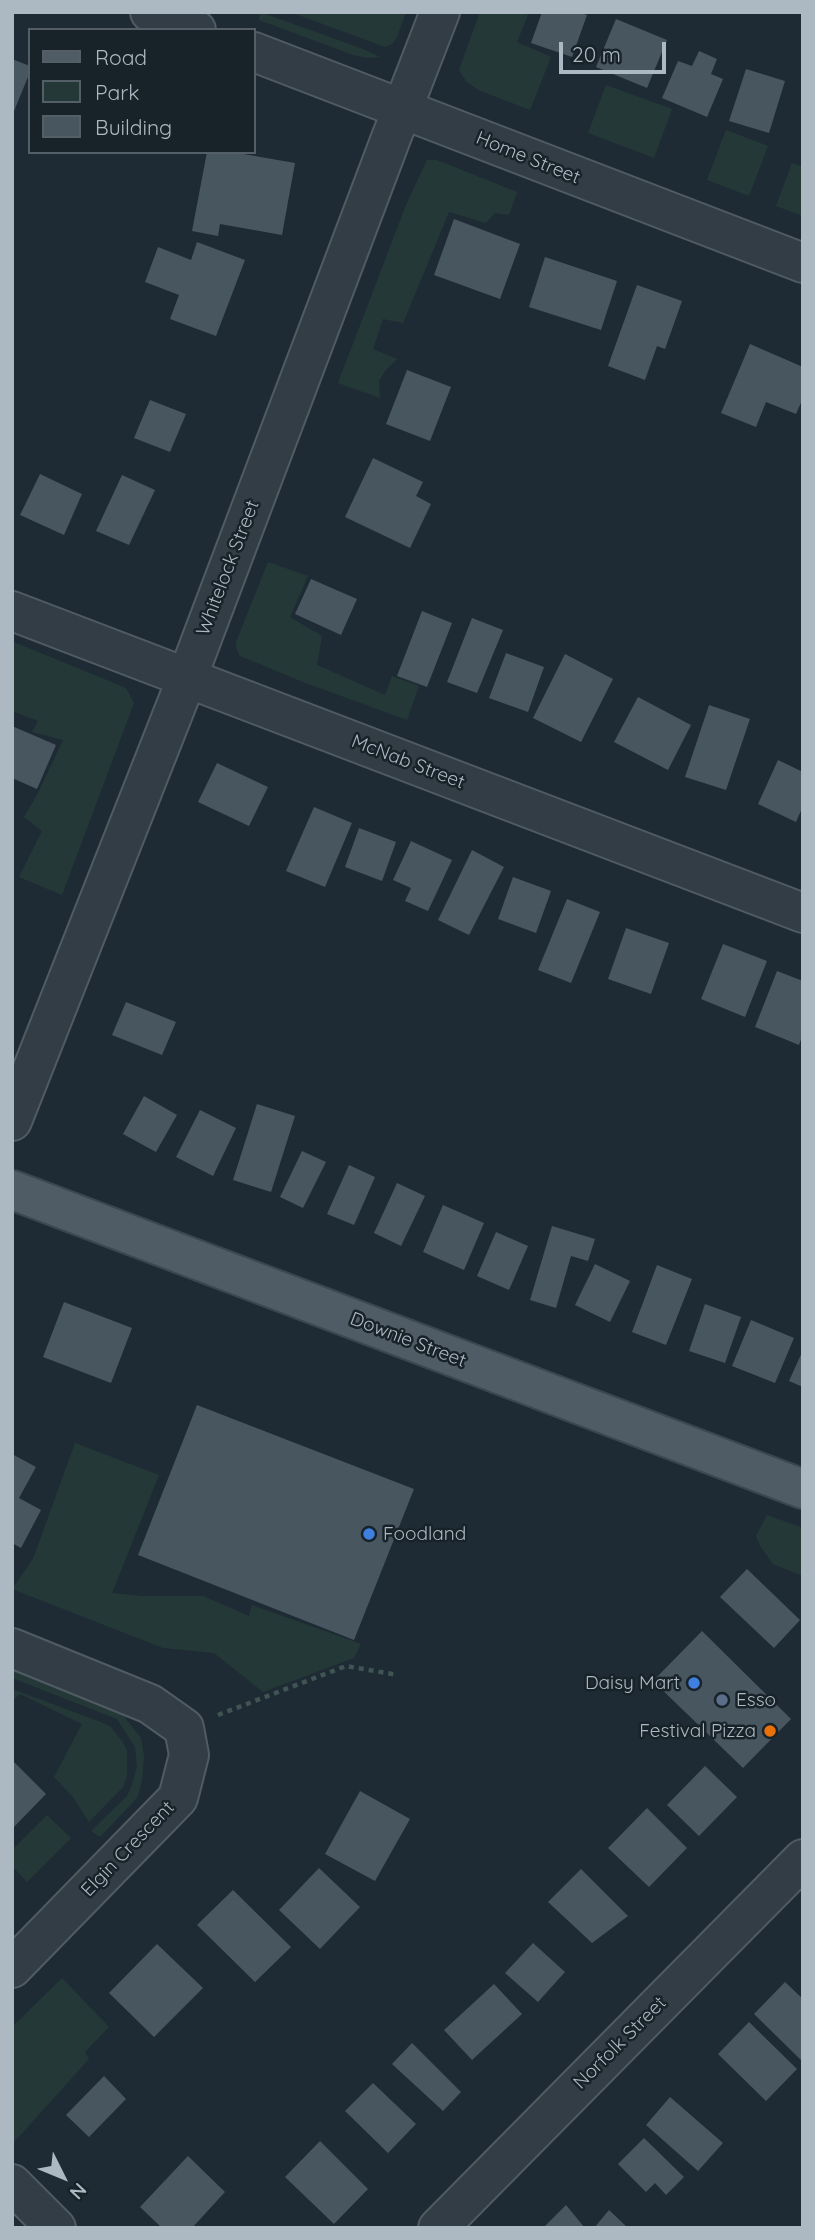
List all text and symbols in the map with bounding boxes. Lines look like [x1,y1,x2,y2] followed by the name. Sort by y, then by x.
[28,28,256,154] legend
[563,28,670,72] scale bar
[572,41,621,67] text: 20 m
[95,44,147,70] text: Road
[95,79,139,105] text: Park
[95,114,172,140] text: Building
[473,127,583,189] street label: Home Street
[192,497,264,639] street label: Whitelock Street
[348,730,468,794] street label: McNab Street
[347,1307,469,1373] street label: Downie Street
[383,1523,466,1545] place label: Foodland
[361,1526,377,1542] marker: Foodland
[585,1672,680,1694] place label: Daisy Mart
[686,1675,702,1691] marker: Daisy Mart
[736,1689,776,1711] place label: Esso
[714,1692,730,1708] marker: Esso
[639,1720,756,1742] place label: Festival Pizza
[762,1723,778,1739] marker: Festival Pizza
[77,1796,179,1902] street label: Elgin Crescent
[569,1992,671,2094] street label: Norfolk Street
[28,2142,98,2212] north arrow
[65,2178,92,2205] text: N

